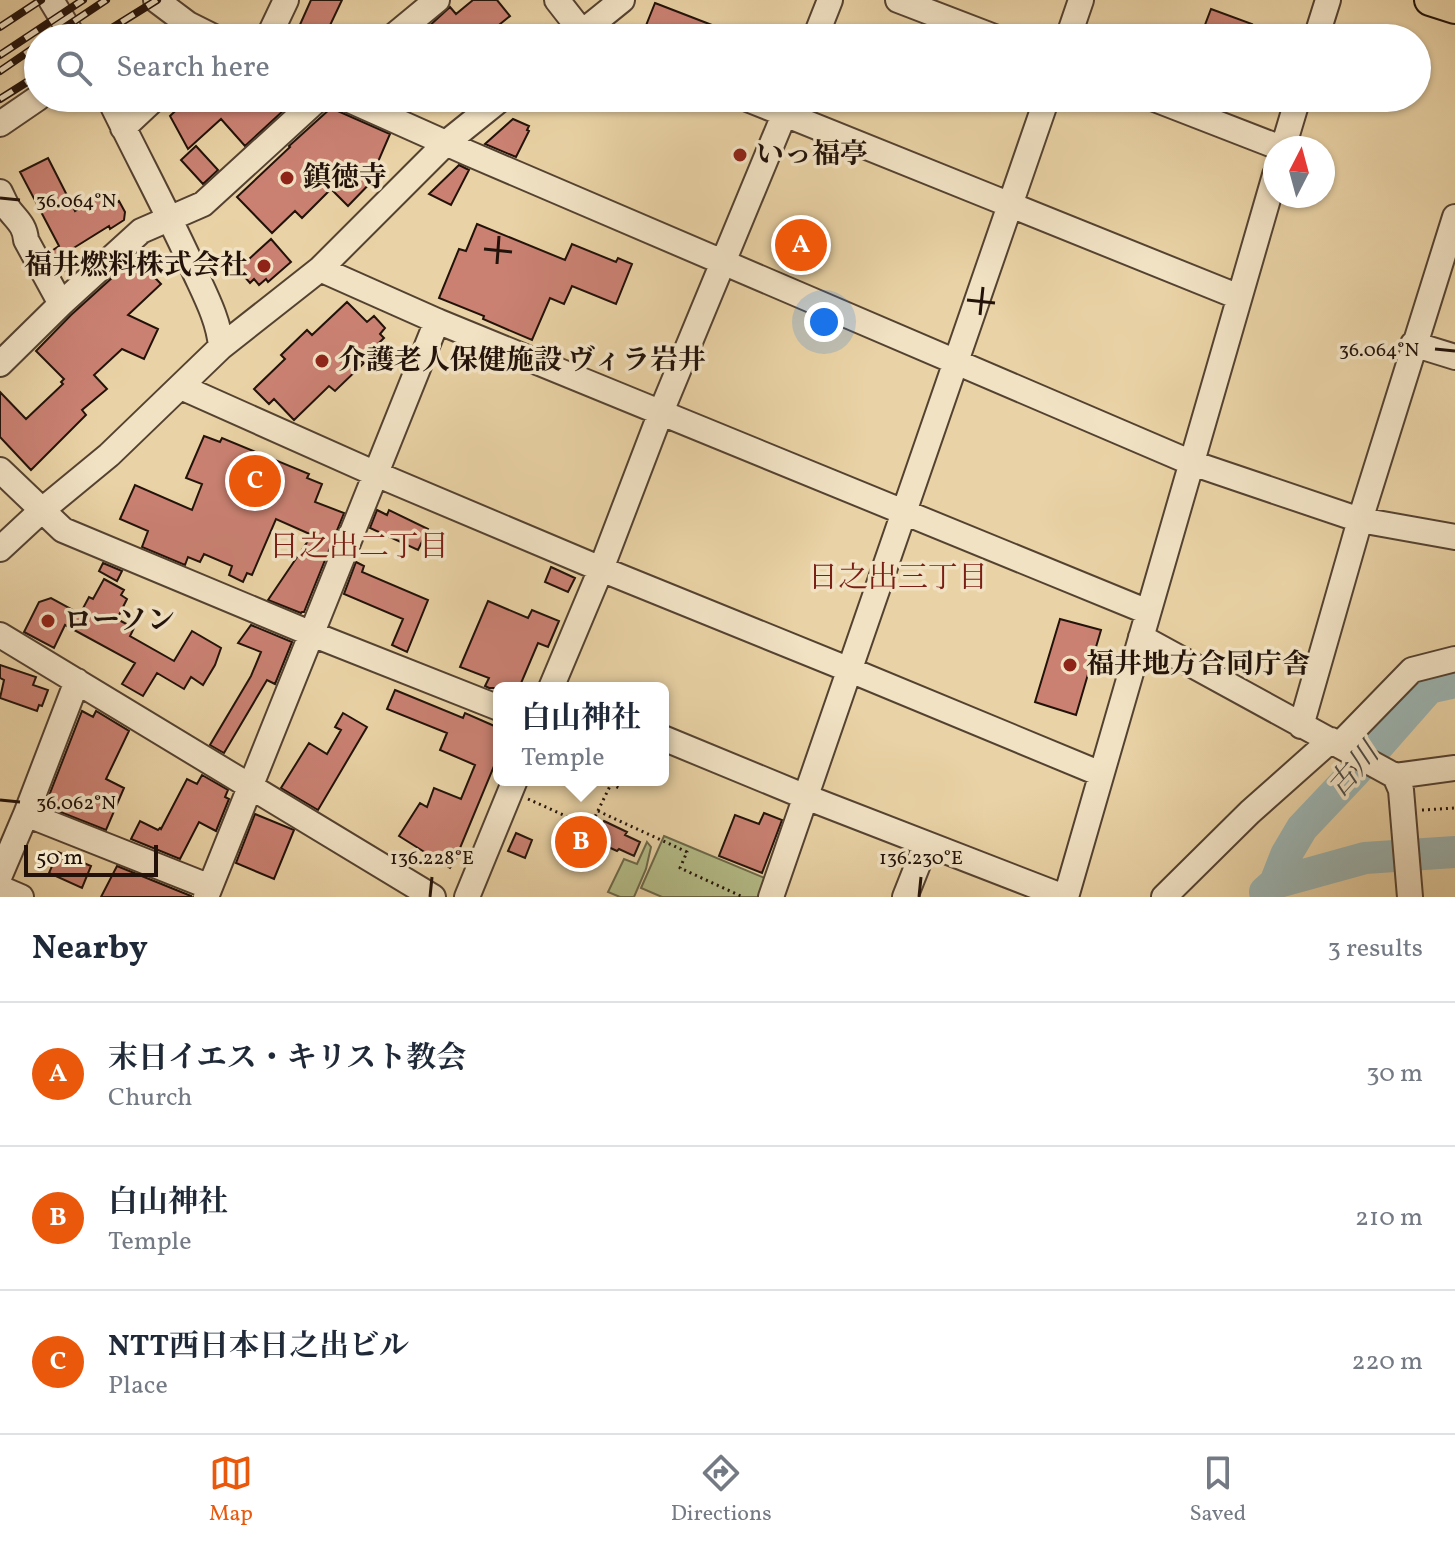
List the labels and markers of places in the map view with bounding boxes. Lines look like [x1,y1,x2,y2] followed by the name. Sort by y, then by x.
[756,136,868,175] place label: いっ福亭
[731,146,749,164] marker: いっ福亭
[303,159,387,198] place label: 鎮徳寺
[278,169,296,187] marker: 鎮徳寺
[775,215,827,275] pin: A
[24,247,248,286] place label: 福井燃料株式会社
[255,257,273,275] marker: 福井燃料株式会社
[338,342,706,381] place label: 介護老人保健施設 ヴィラ岩井
[313,352,331,370] marker: 介護老人保健施設 ヴィラ岩井
[229,451,281,511] pin: C
[64,602,175,641] place label: ローソン
[39,612,57,630] marker: ローソン
[1086,646,1310,685] place label: 福井地方合同庁舎
[1061,656,1079,674] marker: 福井地方合同庁舎
[555,812,607,872] pin: B

